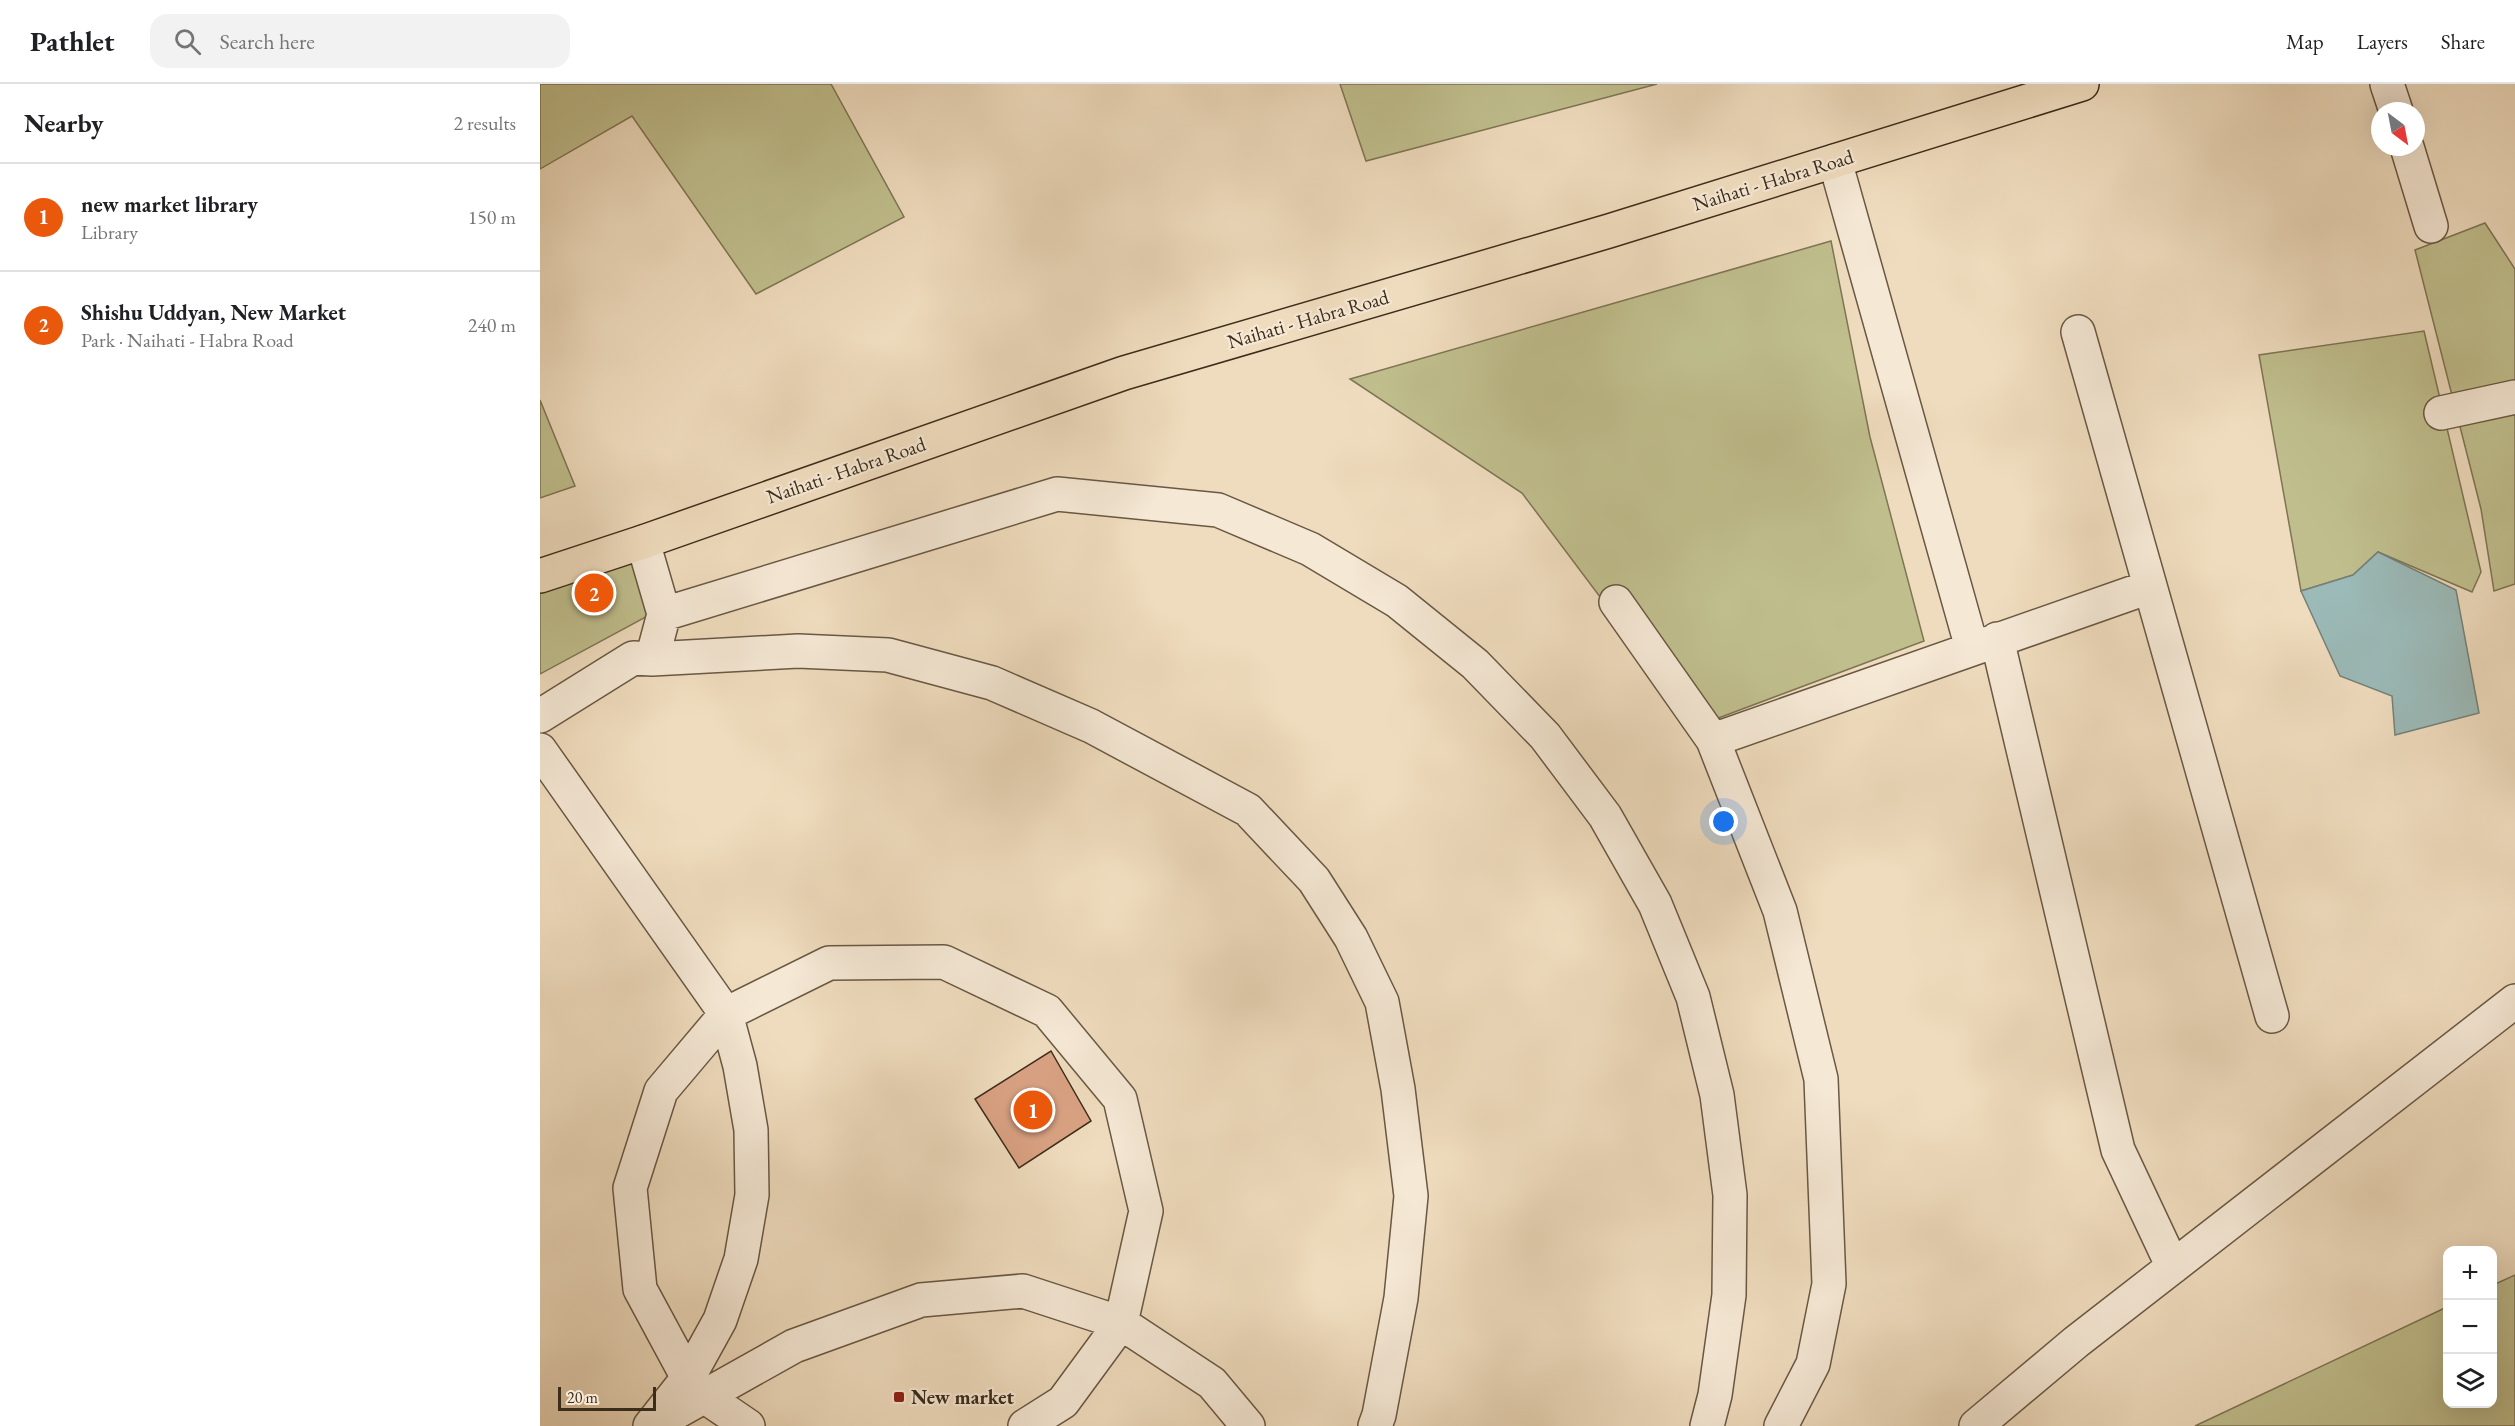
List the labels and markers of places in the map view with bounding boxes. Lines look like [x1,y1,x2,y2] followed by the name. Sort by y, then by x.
[574,570,614,616] pin: 2
[1014,1088,1052,1132] pin: 1
[911,1384,1015,1410] place label: New market
[892,1390,906,1404] marker: New market

